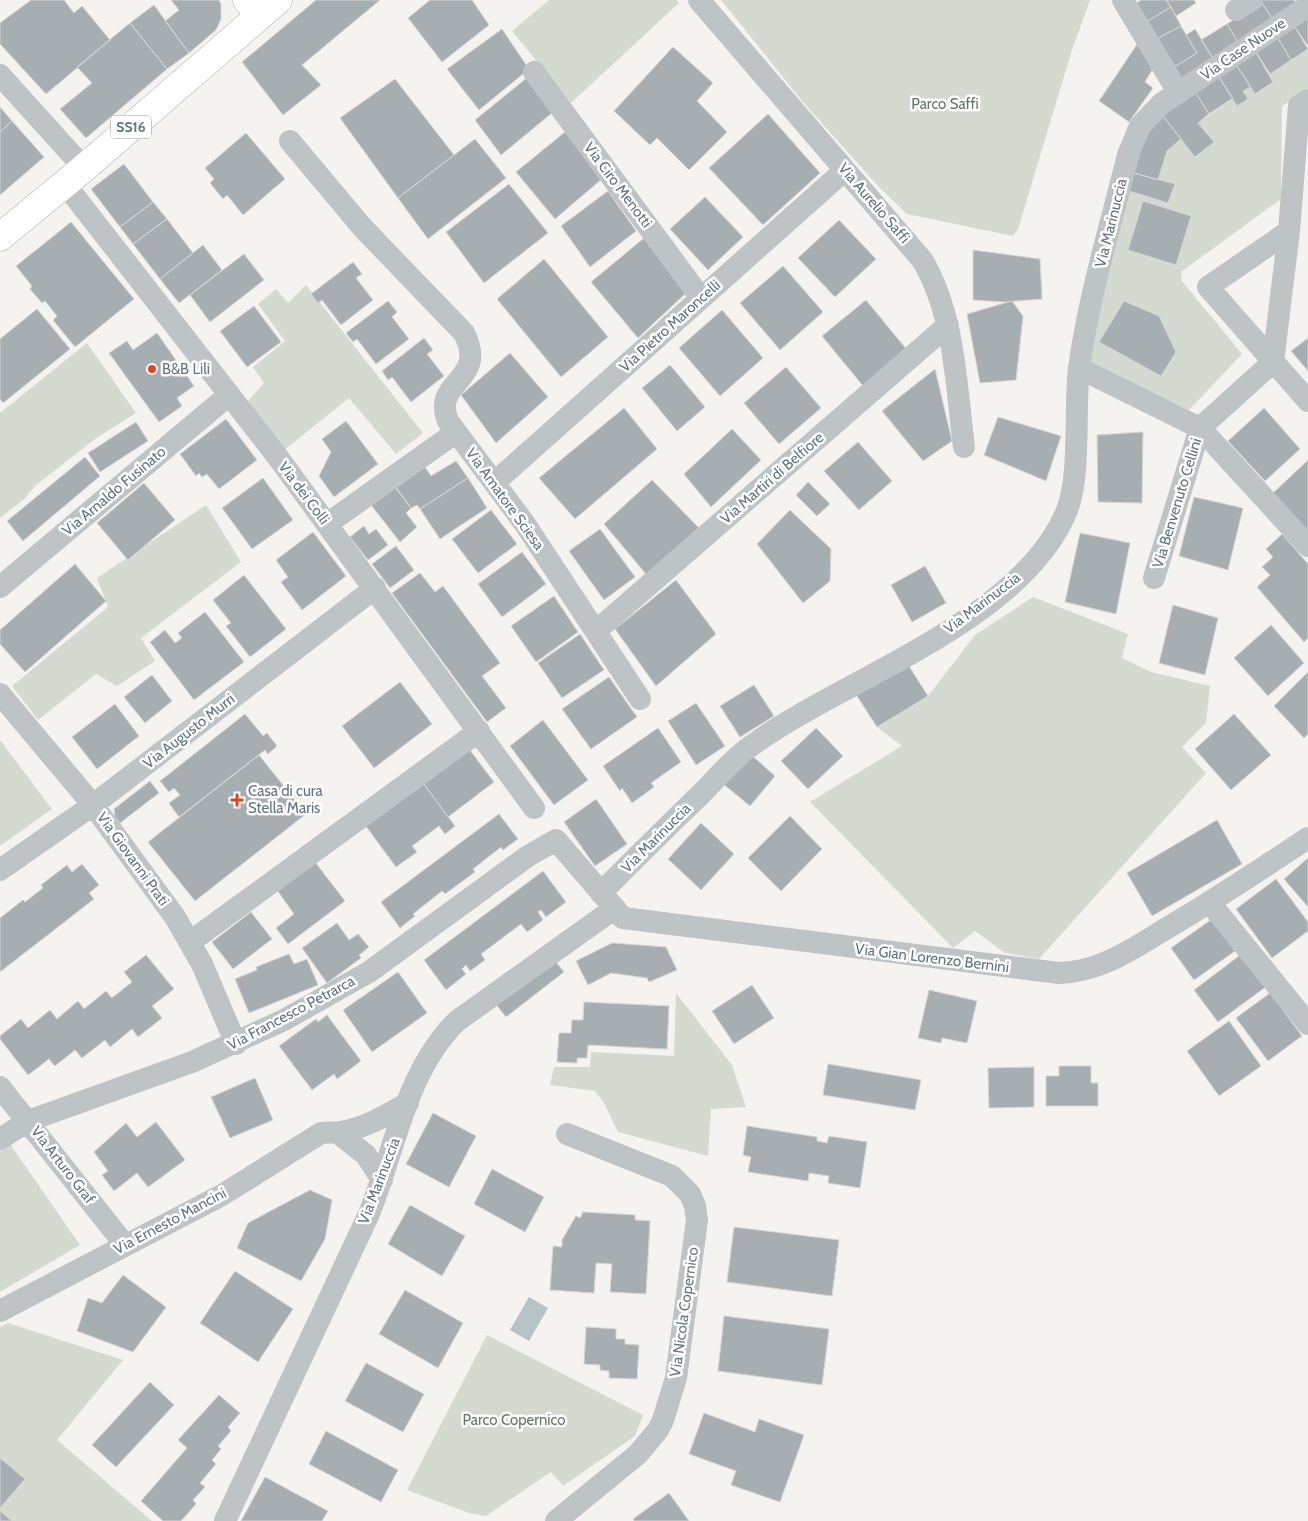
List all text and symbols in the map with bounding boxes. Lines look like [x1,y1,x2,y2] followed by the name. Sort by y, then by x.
[1197,14,1289,84] street label: Via Case Nuove
[911,95,979,113] park label: Parco Saffi
[111,115,151,138] road number: SS16
[580,139,656,231] street label: Via Ciro Menotti
[834,159,914,247] street label: Via Aurelio Saffi
[1091,176,1131,269] street label: Via Marinuccia
[616,276,724,376] street label: Via Pietro Maroncelli
[162,360,210,378] place label: B&B Lili
[146,363,158,375] marker: B&B Lili
[717,428,827,528] street label: Via Martiri di Belfiore
[1149,436,1205,570] street label: Via Benvenuto Cellini
[59,442,169,540] street label: Via Arnaldo Fusinato
[462,444,549,554] street label: Via Amatore Sciesa
[275,458,333,528] street label: Via dei Colli
[940,568,1024,638] street label: Via Marinuccia
[140,690,238,772] street label: Via Augusto Murri
[248,782,323,817] place label: Casa di cura Stella Maris
[230,793,244,807] marker: Casa di cura Stella Maris
[617,799,695,877] street label: Via Marinuccia
[93,809,173,909] street label: Via Giovanni Prati
[854,940,1010,976] street label: Via Gian Lorenzo Bernini
[224,971,358,1054] street label: Via Francesco Petrarca
[27,1123,99,1207] street label: Via Arturo Graf
[354,1135,404,1227] street label: Via Marinuccia
[111,1184,229,1258] street label: Via Ernesto Mancini
[666,1246,702,1378] street label: Via Nicola Copernico
[462,1411,566,1429] park label: Parco Copernico

